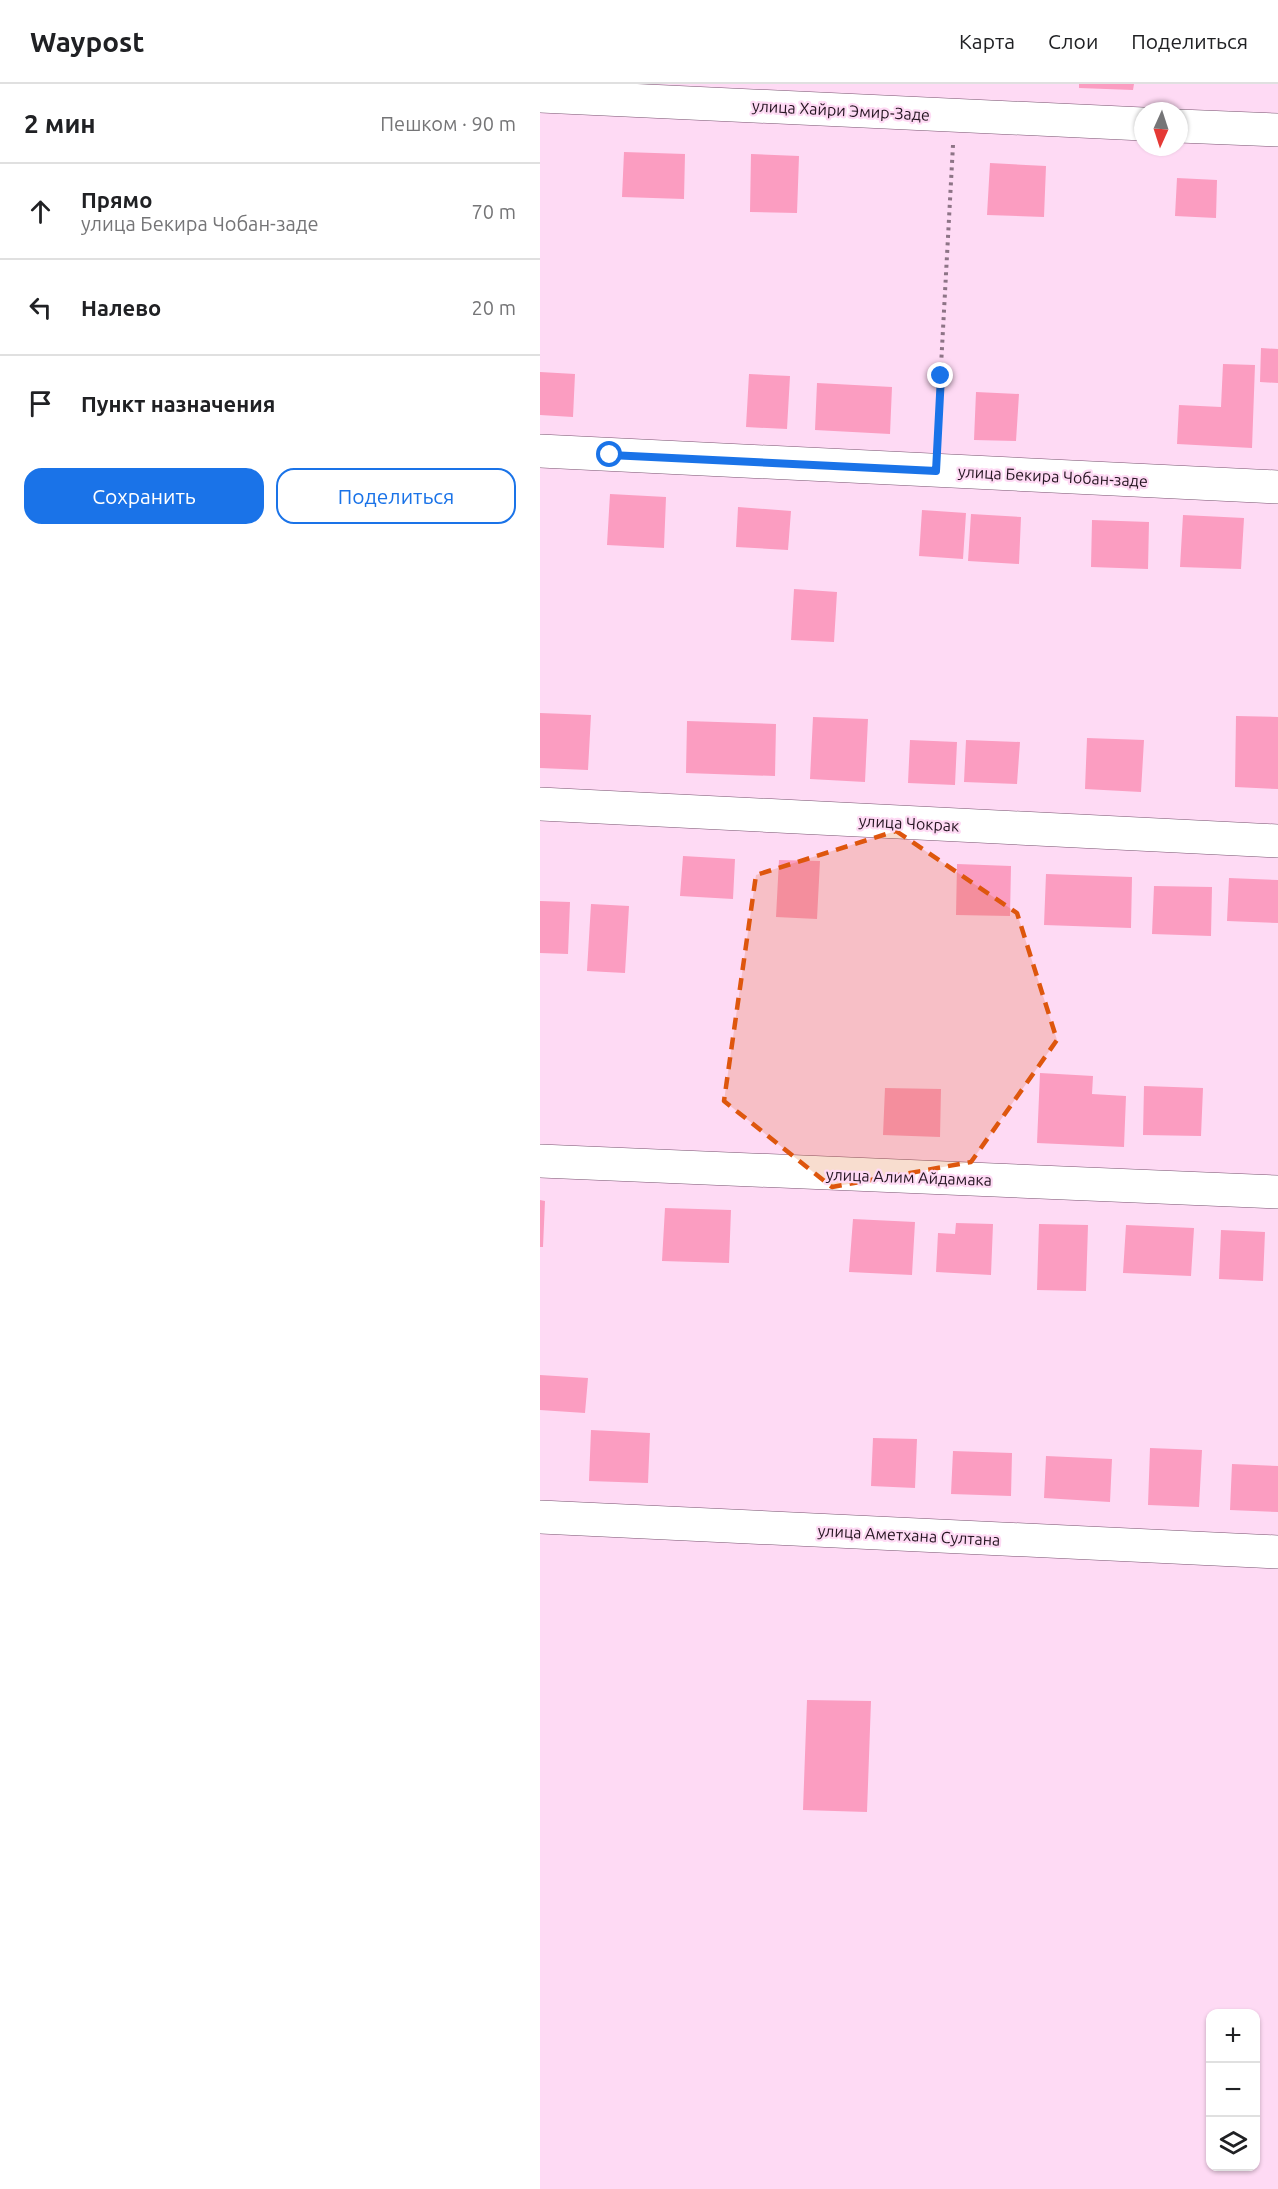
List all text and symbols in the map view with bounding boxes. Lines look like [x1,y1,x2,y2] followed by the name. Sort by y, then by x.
[30,26,144,57] text: Waypost
[959,29,1015,53] text: Карта
[1048,29,1098,53] text: Слои
[1131,29,1248,53] text: Поделиться
[752,96,930,124] street label: улица Хайри Эмир-Заде
[1134,102,1188,156] north arrow
[24,109,96,138] text: 2 мин
[380,112,516,135] text: Пешком · 90 m
[81,187,152,212] text: Прямо
[24,195,57,228] icon: ahead
[472,200,516,223] text: 70 m
[81,212,319,235] text: улица Бекира Чобан-заде
[24,291,57,324] icon: left
[81,295,161,320] text: Налево
[472,296,516,319] text: 20 m
[927,362,953,388] route end
[24,387,57,420] icon: arrive
[81,391,275,416] text: Пункт назначения
[596,441,622,467] route start
[958,462,1148,490] street label: улица Бекира Чобан-заде
[24,468,264,524] button: Сохранить
[276,468,516,524] button: Поделиться
[858,811,960,835] street label: улица Чокрак
[826,1165,992,1189] street label: улица Алим Айдамака
[817,1521,1001,1549] street label: улица Аметхана Султана
[1206,2009,1260,2171] map controls
[1206,2009,1260,2063] button: +
[1206,2063,1260,2117] button: −
[1206,2117,1260,2171] button: layers

